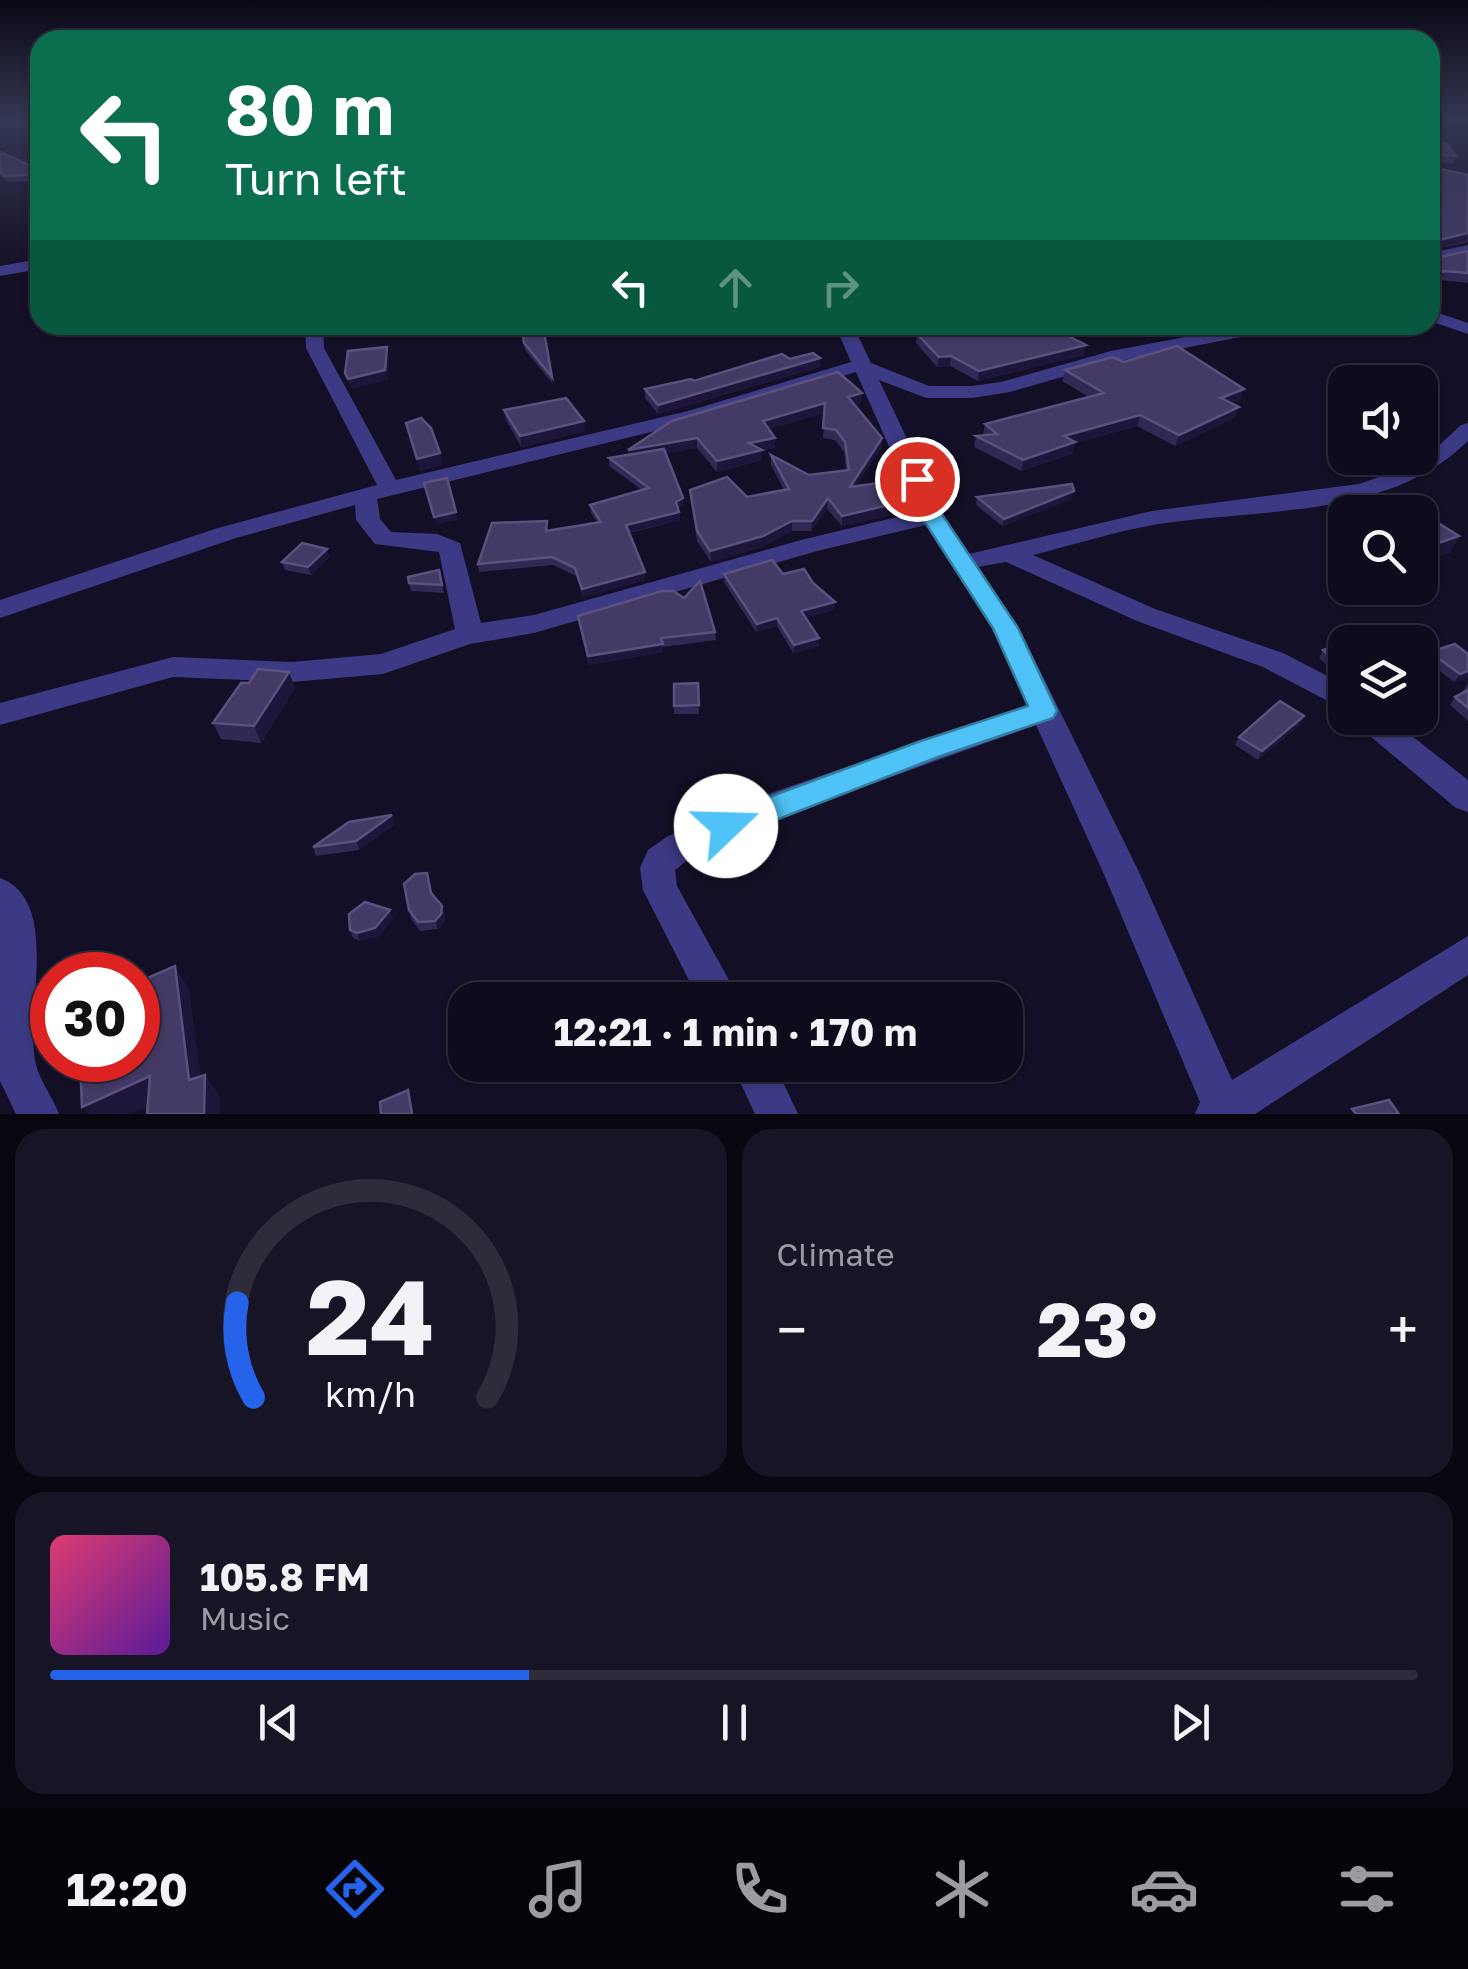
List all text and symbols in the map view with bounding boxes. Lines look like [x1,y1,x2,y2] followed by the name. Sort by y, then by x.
[225,66,394,150] text: 80 m
[60,70,190,200] icon: left
[225,151,407,205] text: Turn left
[603,260,658,315] icon: left
[708,260,763,315] icon: ahead
[813,260,868,315] icon: right
[1328,365,1438,735] map controls
[1328,365,1438,475] button: sound
[875,437,960,522] pin
[890,452,945,507] icon: arrive
[1328,495,1438,605] button: search
[1328,625,1438,735] button: layers
[674,774,778,878] position arrow
[30,952,160,1082] speed limit sign: 30
[554,1009,917,1054] text: 12:21 · 1 min · 170 m
[777,1235,895,1273] text: Climate
[307,1253,435,1378] text: 24
[1037,1283,1158,1374] text: 23°
[777,1296,807,1362] text: −
[1388,1296,1418,1362] text: +
[325,1372,416,1415] text: km/h
[200,1554,370,1599] text: 105.8 FM
[200,1599,290,1637] text: Music
[251,1695,306,1750] icon: previous
[707,1695,762,1750] icon: pause
[1163,1695,1218,1750] icon: next
[320,1854,390,1924] icon: directions
[523,1854,593,1924] icon: music
[725,1854,795,1924] icon: phone
[927,1854,997,1924] icon: climate
[1129,1854,1199,1924] icon: car
[1332,1854,1402,1924] icon: filters
[66,1862,188,1916] text: 12:20

